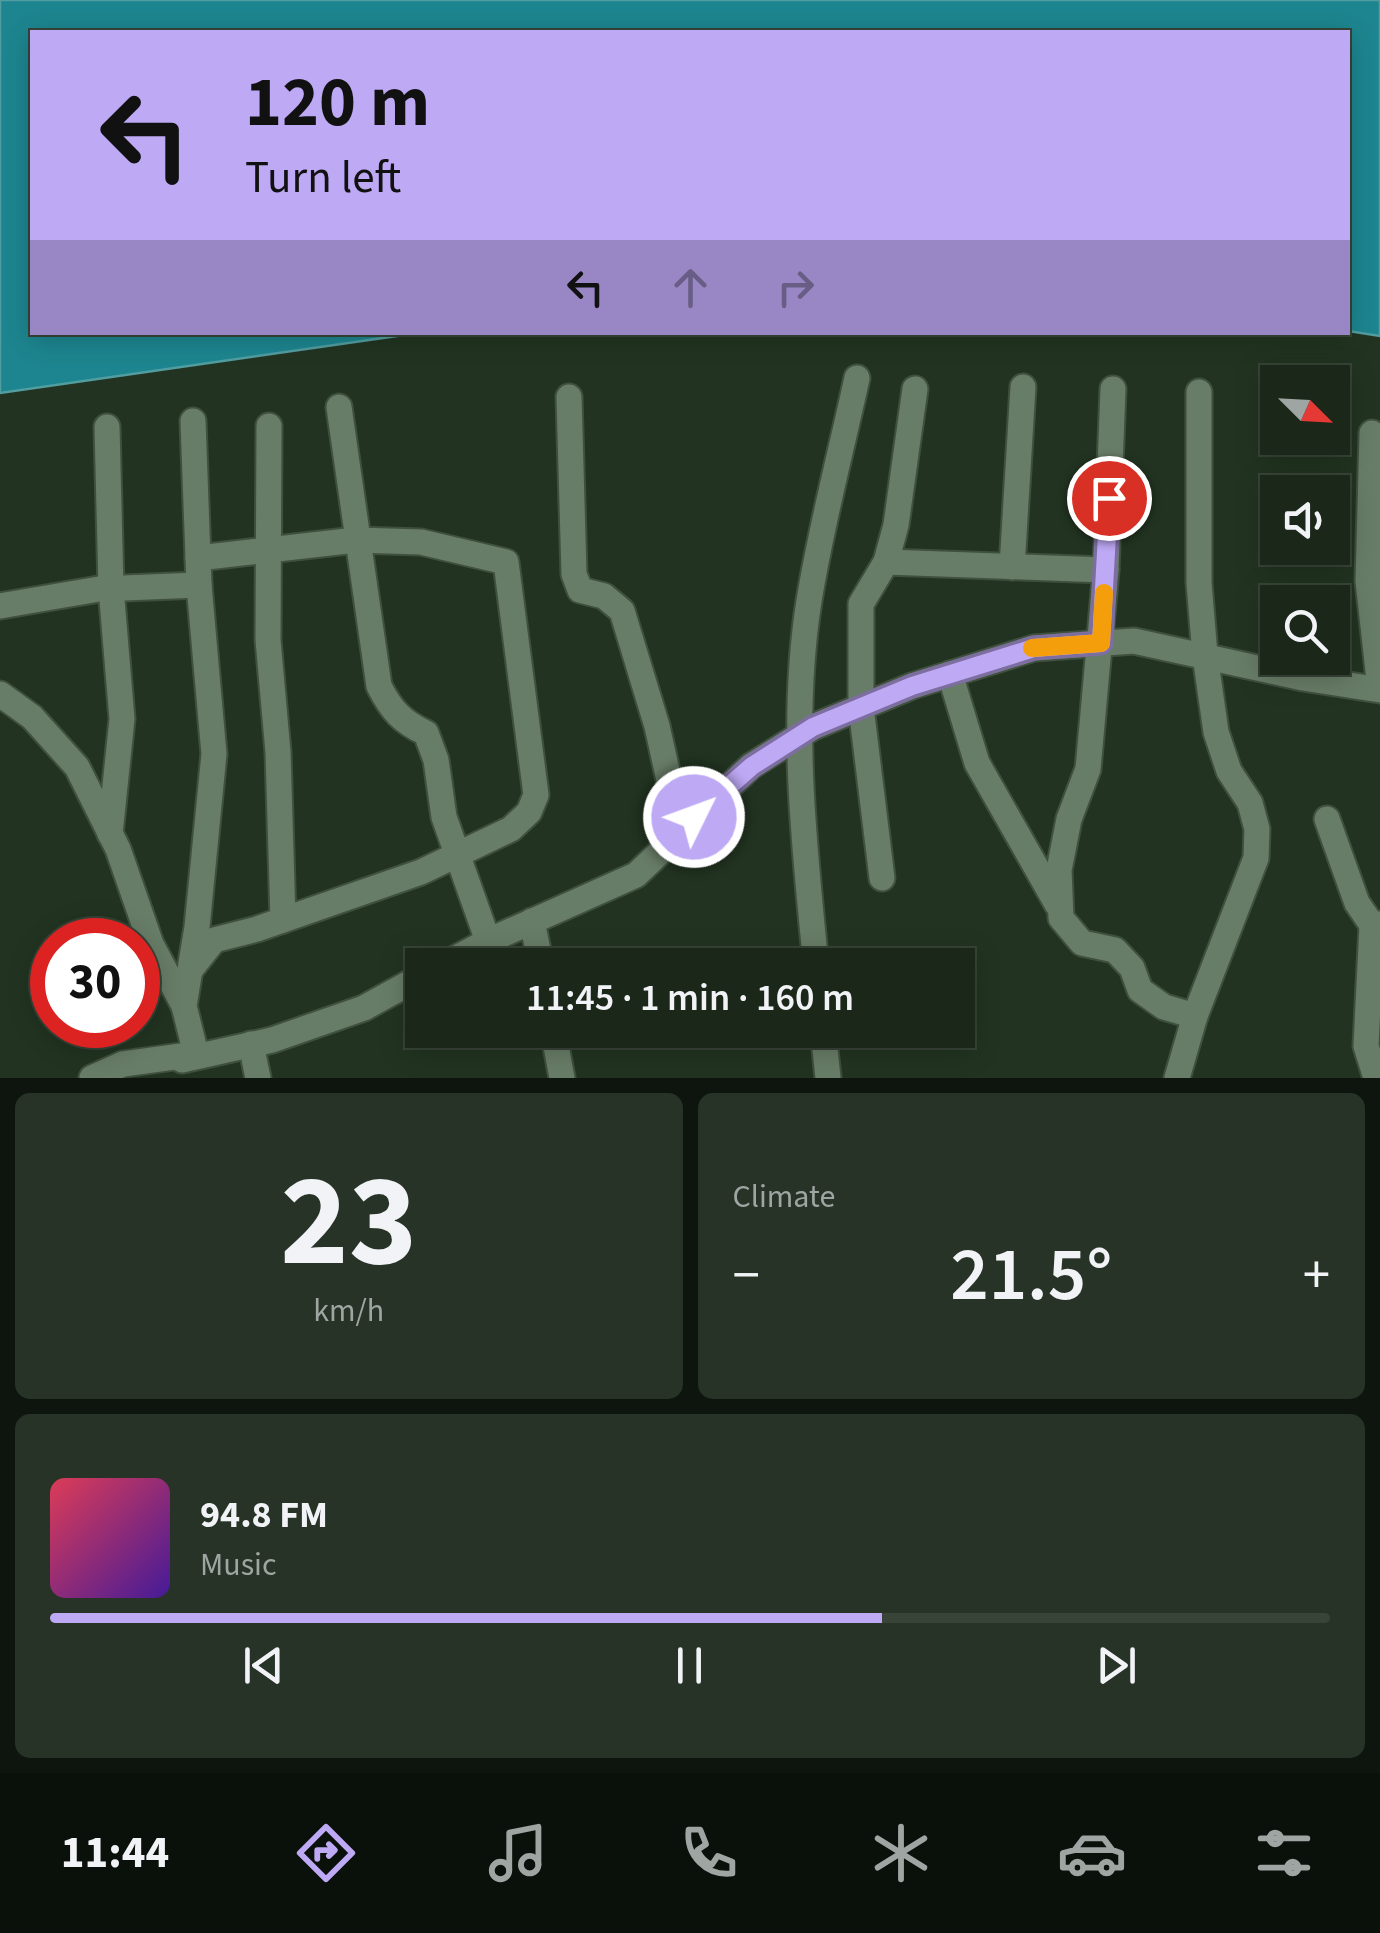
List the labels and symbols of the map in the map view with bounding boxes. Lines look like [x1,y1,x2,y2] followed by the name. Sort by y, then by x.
[1260,365,1350,455] north arrow
[1067,456,1152,541] pin
[642,765,746,869] position arrow
[30,918,160,1048] speed limit sign: 30

